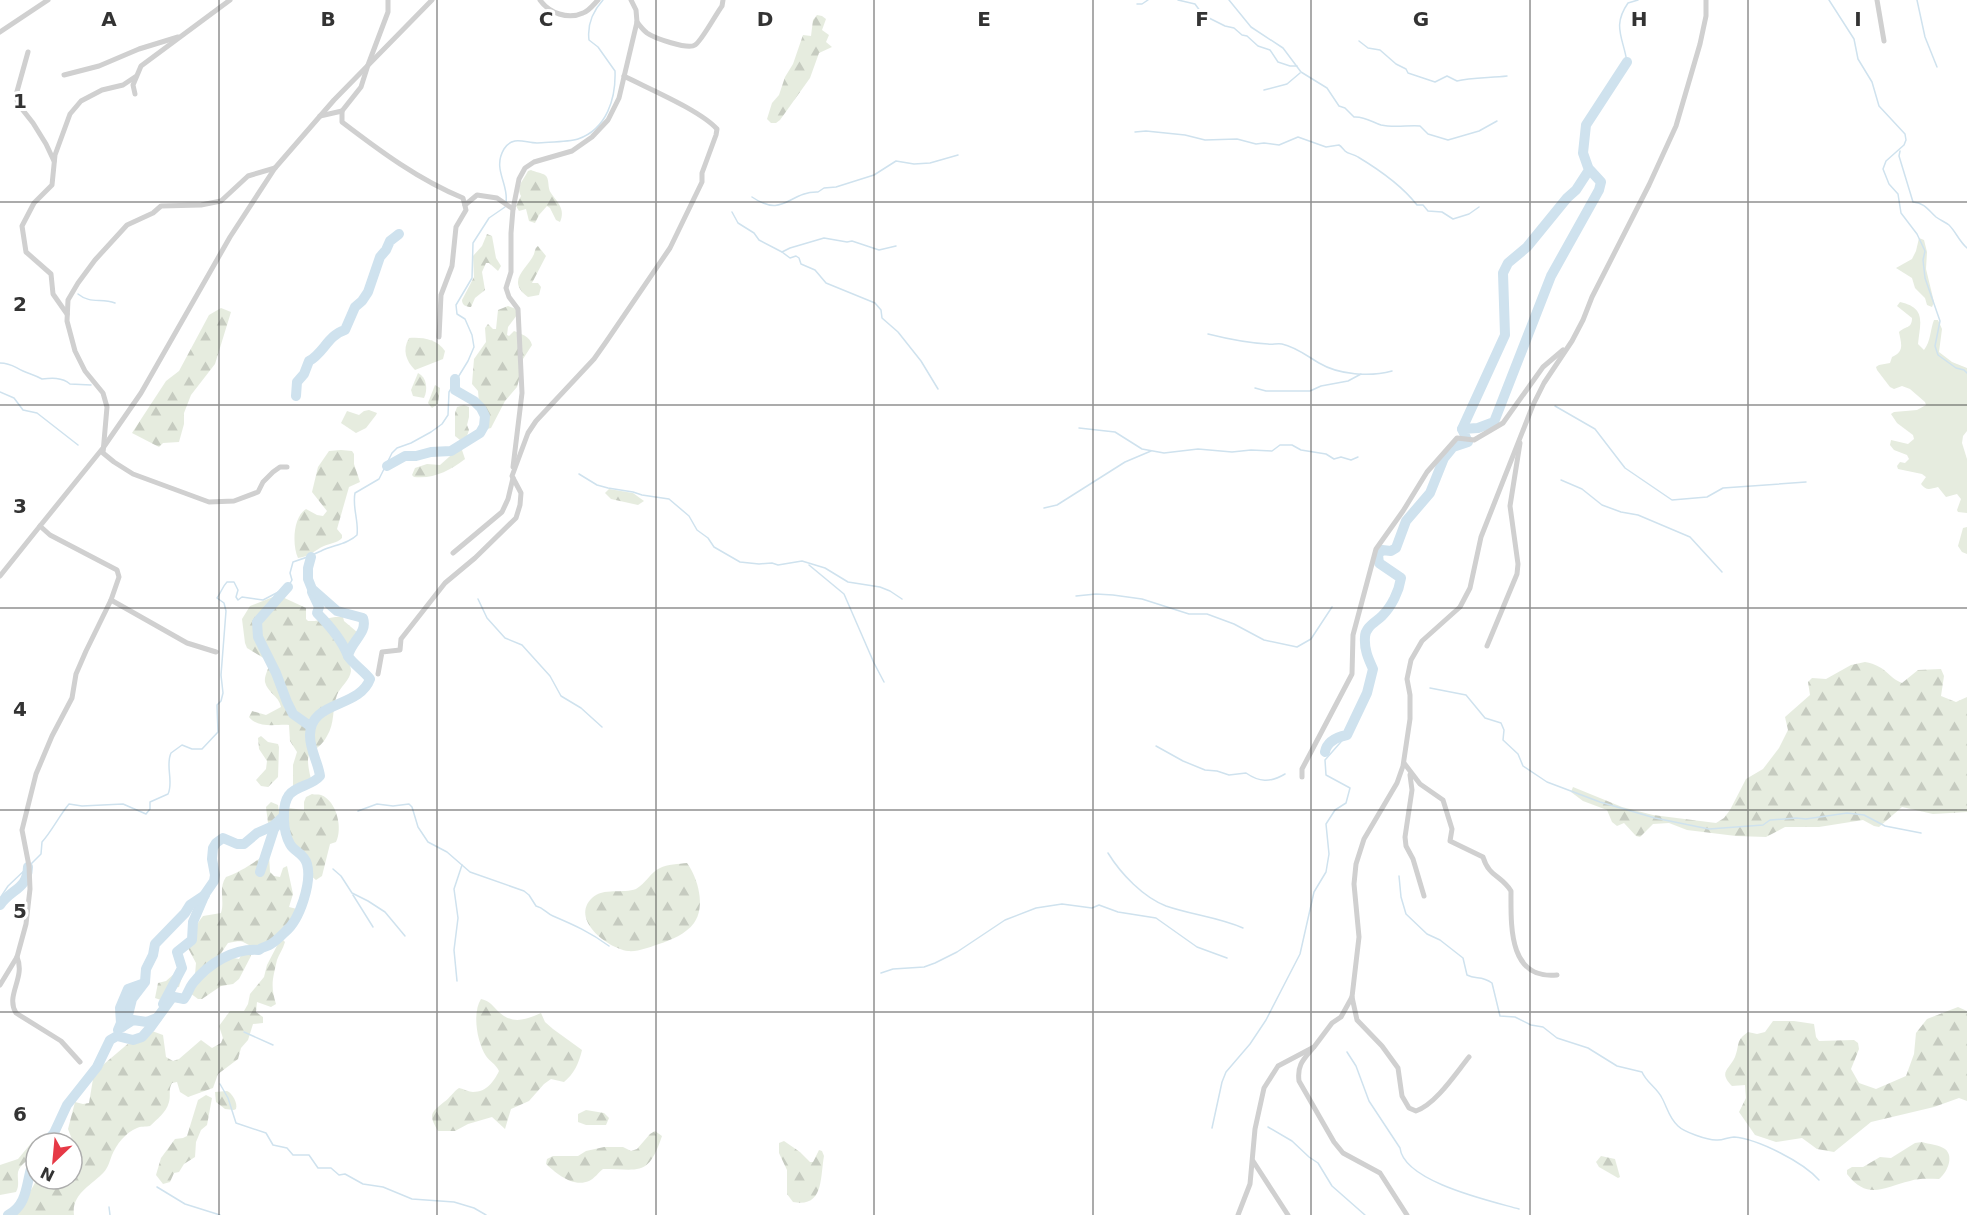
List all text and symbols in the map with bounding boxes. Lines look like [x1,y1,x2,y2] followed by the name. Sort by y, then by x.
[101,7,117,31] text: A
[320,7,336,31] text: B
[539,7,553,31] text: C
[757,7,773,31] text: D
[977,7,991,31] text: E
[1195,7,1209,31] text: F
[1413,7,1429,31] text: G
[1631,7,1647,31] text: H
[1854,7,1862,31] text: I
[13,89,27,113] text: 1
[13,292,27,316] text: 2
[13,494,27,518] text: 3
[13,697,27,721] text: 4
[13,899,27,923] text: 5
[13,1102,27,1126] text: 6
[24,1131,84,1191] north arrow
[37,1163,58,1186] text: N

